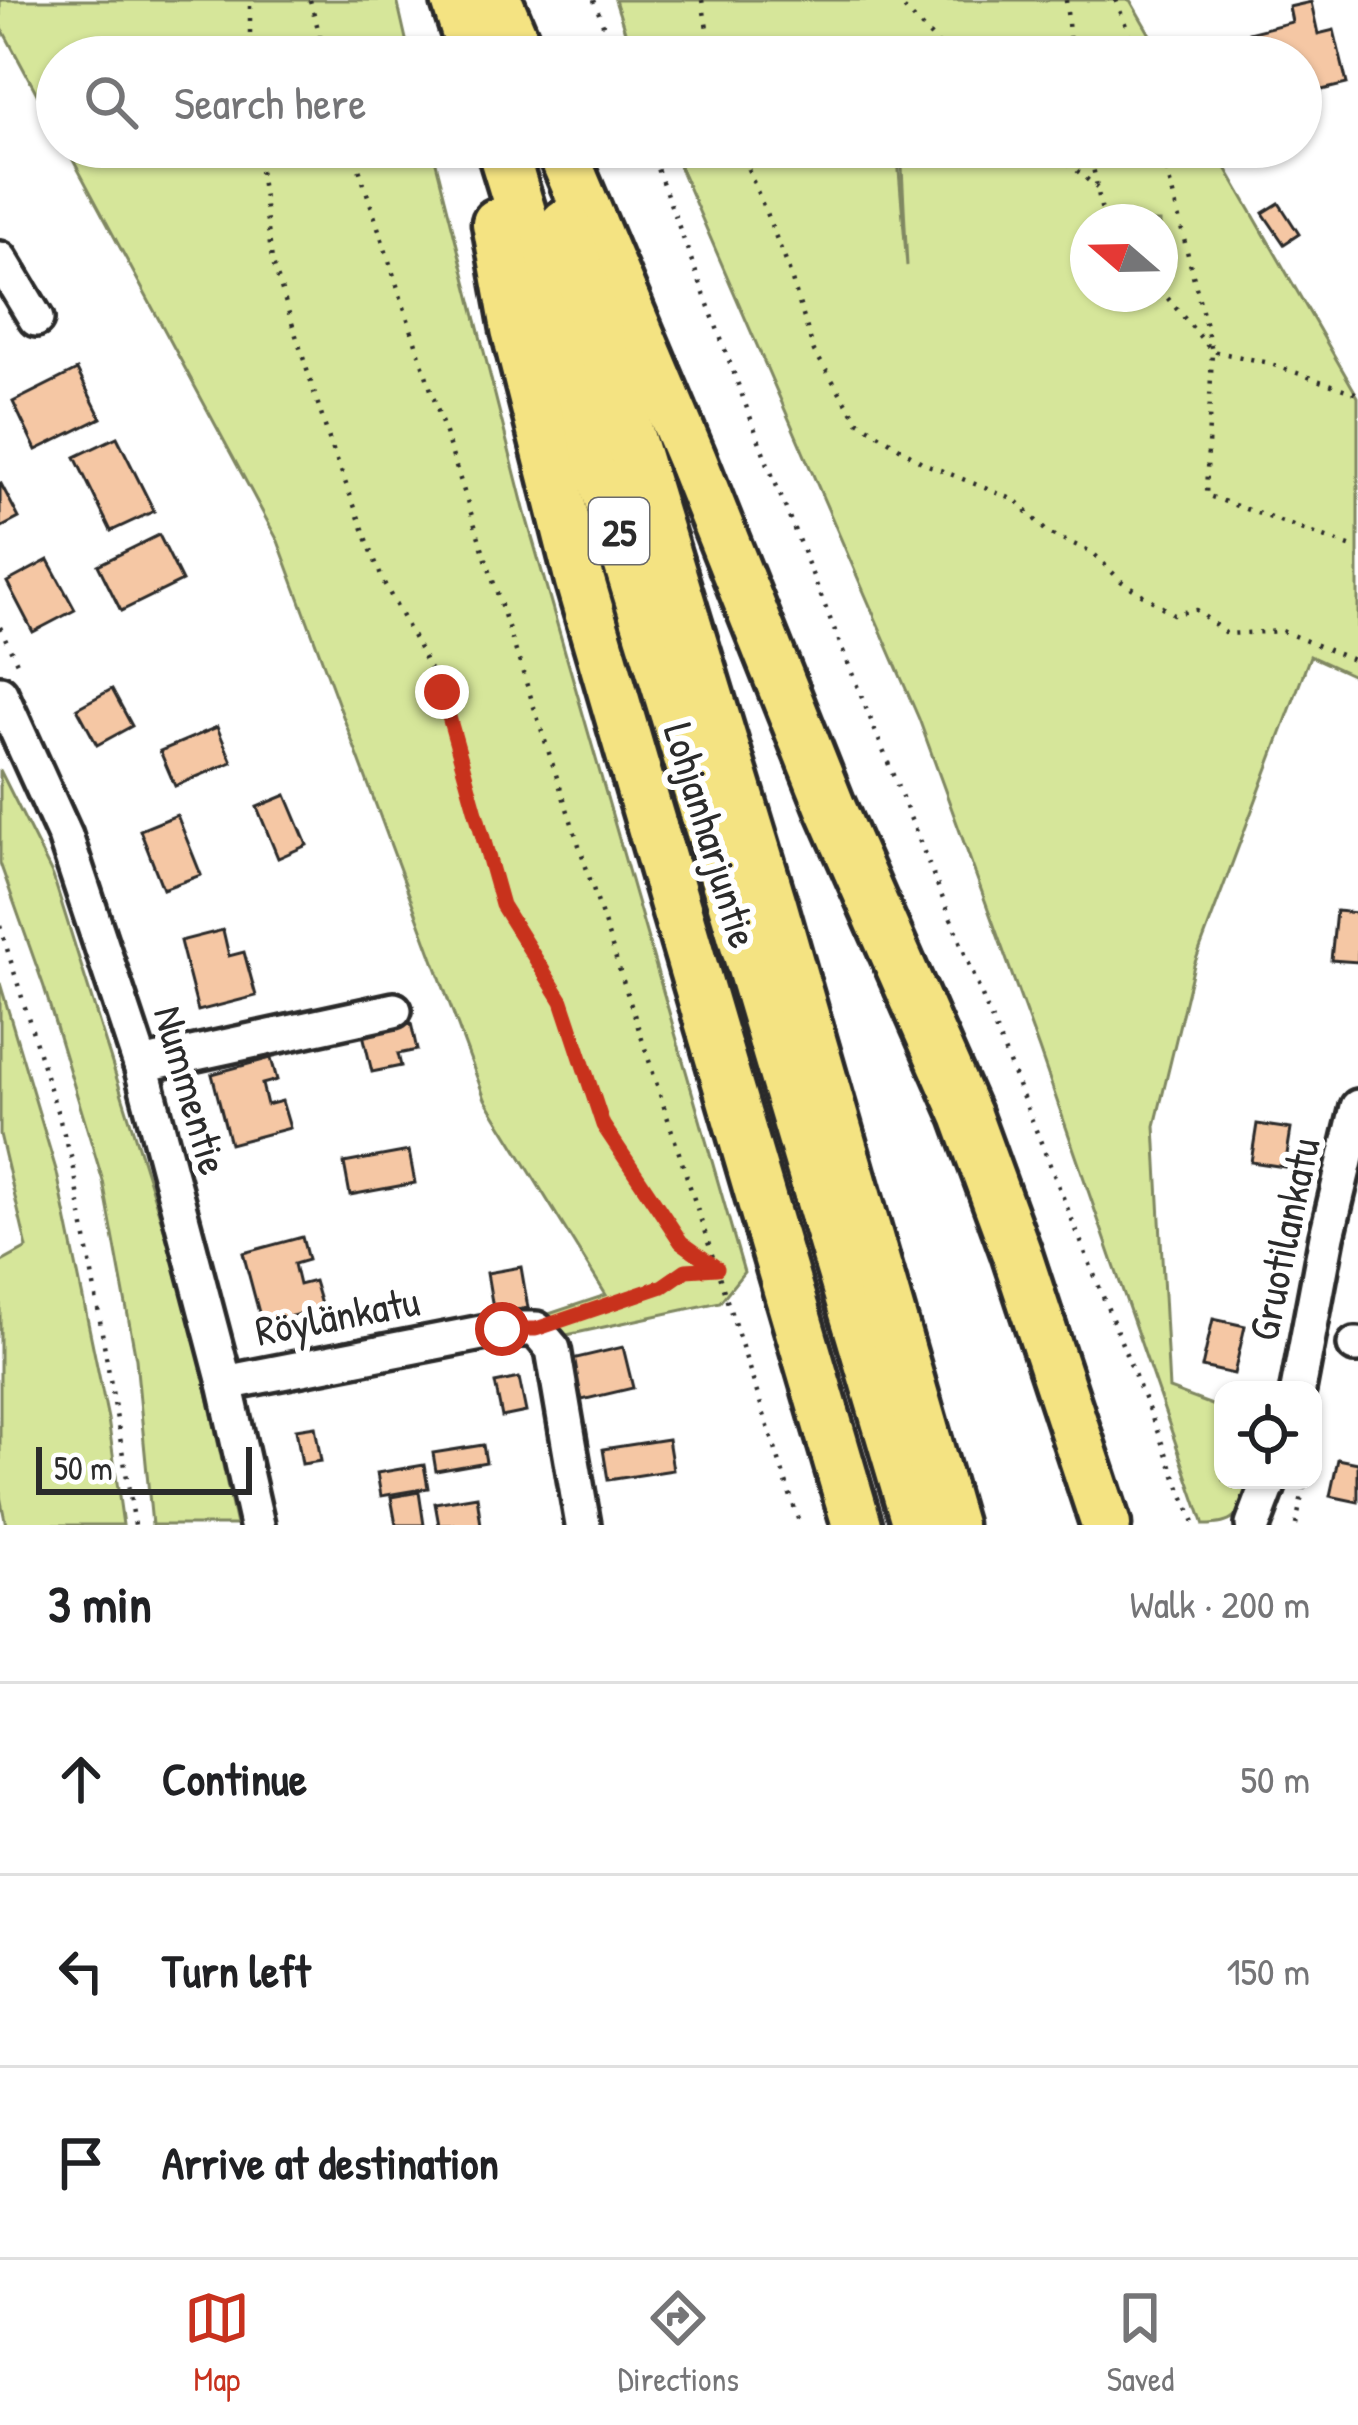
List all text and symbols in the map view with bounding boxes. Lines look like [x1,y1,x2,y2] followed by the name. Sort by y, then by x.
[36,36,1322,168] search box
[78,69,144,135] icon: search
[174,72,366,133] text: Search here
[1070,204,1178,312] north arrow
[589,498,649,564] road number: 25
[415,665,469,719] route end
[651,716,773,954] street label: Lohjanharjuntie
[141,999,243,1181] street label: Nummentie
[1234,1132,1332,1346] street label: Gruotilankatu
[250,1271,424,1359] street label: Röylänkatu
[475,1302,529,1356] route start
[1214,1381,1322,1489] map controls
[1214,1381,1322,1489] button: locate
[36,1441,252,1494] scale bar
[54,1446,113,1490] text: 50 m
[48,1569,152,1638] text: 3 min
[1130,1577,1310,1630] text: Walk · 200 m
[48,1746,114,1812] icon: ahead
[162,1748,307,1809] text: Continue
[1241,1752,1310,1805] text: 50 m
[48,1938,114,2004] icon: left
[162,1940,311,2001] text: Turn left
[1226,1944,1310,1997] text: 150 m
[48,2130,114,2196] icon: arrive
[162,2132,499,2193] text: Arrive at destination
[184,2285,250,2401] tab: Map
[618,2285,739,2401] tab: Directions
[1107,2285,1174,2401] tab: Saved

